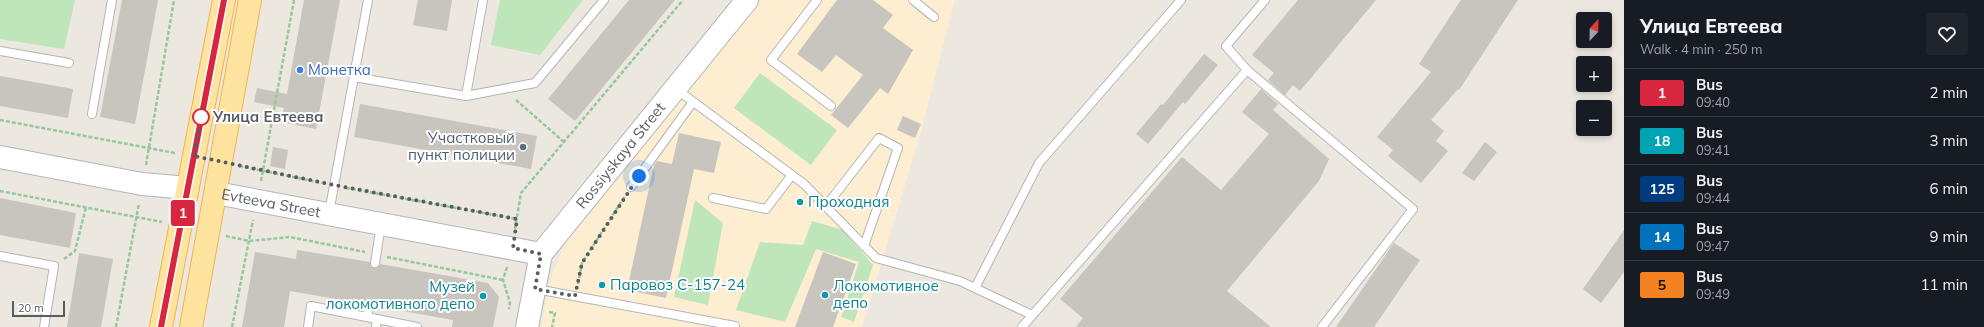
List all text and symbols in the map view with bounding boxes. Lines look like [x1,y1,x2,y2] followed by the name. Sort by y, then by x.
[1576,12,1612,48] north arrow
[1576,12,1612,136] map controls
[1926,13,1968,55] button: heart
[1640,14,1783,38] text: Улица Евтеева
[1640,41,1762,57] text: Walk · 4 min · 250 m
[1576,56,1612,92] button: +
[308,60,371,79] place label: Монетка
[295,65,305,75] marker: Монетка
[1696,75,1723,94] text: Bus
[1930,83,1968,102] text: 2 min
[1658,84,1666,102] text: 1
[1696,94,1730,110] text: 09:40
[572,98,669,212] street label: Rossiyskaya Street
[1576,100,1612,136] button: −
[212,107,324,126] place label: Улица Евтеева
[192,108,210,126] marker: Улица Евтеева
[1696,123,1723,142] text: Bus
[408,128,515,164] place label: Участковый пункт полиции
[1930,131,1968,150] text: 3 min
[1654,132,1670,150] text: 18
[518,142,528,152] marker: Участковый пункт полиции
[1696,142,1730,158] text: 09:41
[629,166,649,186] your location
[1696,171,1723,190] text: Bus
[1930,179,1968,198] text: 6 min
[1649,180,1675,198] text: 125
[220,184,322,221] street label: Evteeva Street
[1696,190,1730,206] text: 09:44
[808,192,889,211] place label: Проходная
[795,197,805,207] marker: Проходная
[170,200,196,226] line badge: 1
[179,204,187,222] text: 1
[1696,219,1723,238] text: Bus
[1930,227,1968,246] text: 9 min
[1654,228,1670,246] text: 14
[1696,238,1730,254] text: 09:47
[1696,267,1723,286] text: Bus
[610,275,745,294] place label: Паровоз С-157-24
[1921,275,1968,294] text: 11 min
[833,276,939,312] place label: Локомотивное депо
[1658,276,1666,294] text: 5
[326,277,475,313] place label: Музей локомотивного депо
[597,280,607,290] marker: Паровоз С-157-24
[1696,286,1730,302] text: 09:49
[820,290,830,300] marker: Локомотивное депо
[478,291,488,301] marker: Музей локомотивного депо
[12,299,65,318] scale bar
[18,301,44,315] text: 20 m

